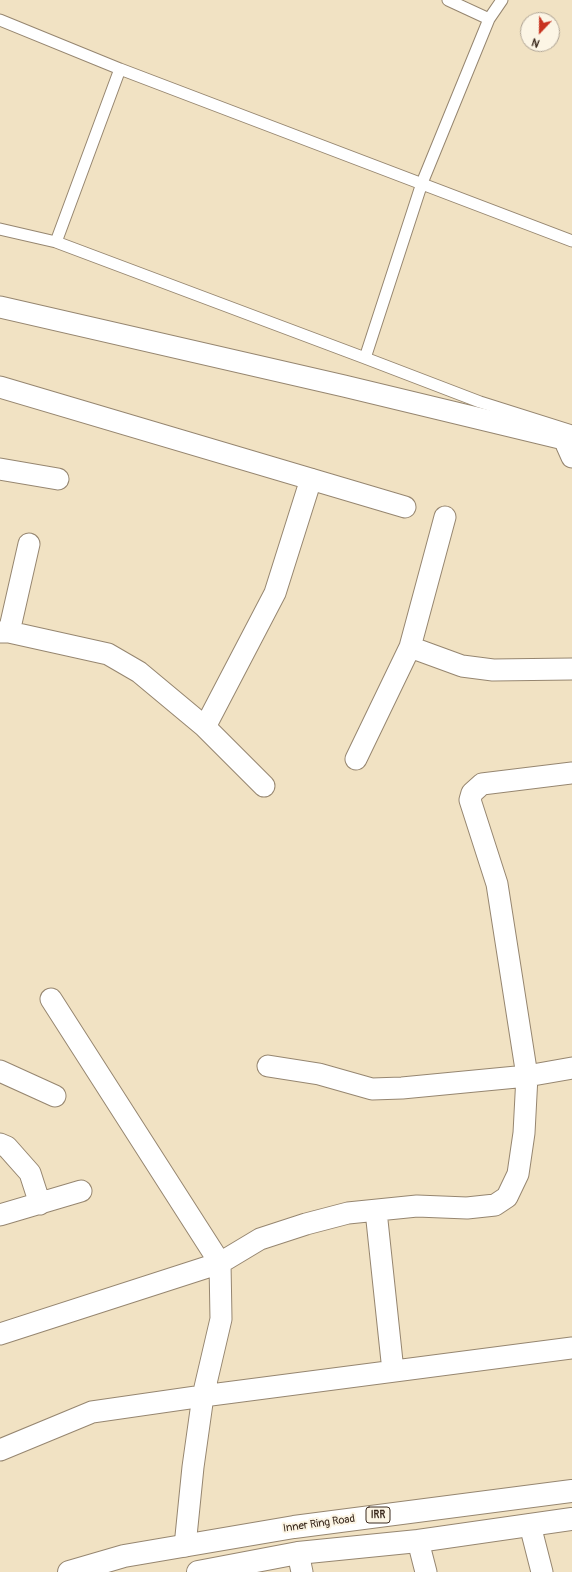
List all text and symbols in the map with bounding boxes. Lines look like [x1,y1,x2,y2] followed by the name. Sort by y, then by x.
[520,12,560,52] north arrow
[530,35,542,50] text: N
[366,1507,390,1523] road number: IRR
[282,1512,356,1536] street label: Inner Ring Road

